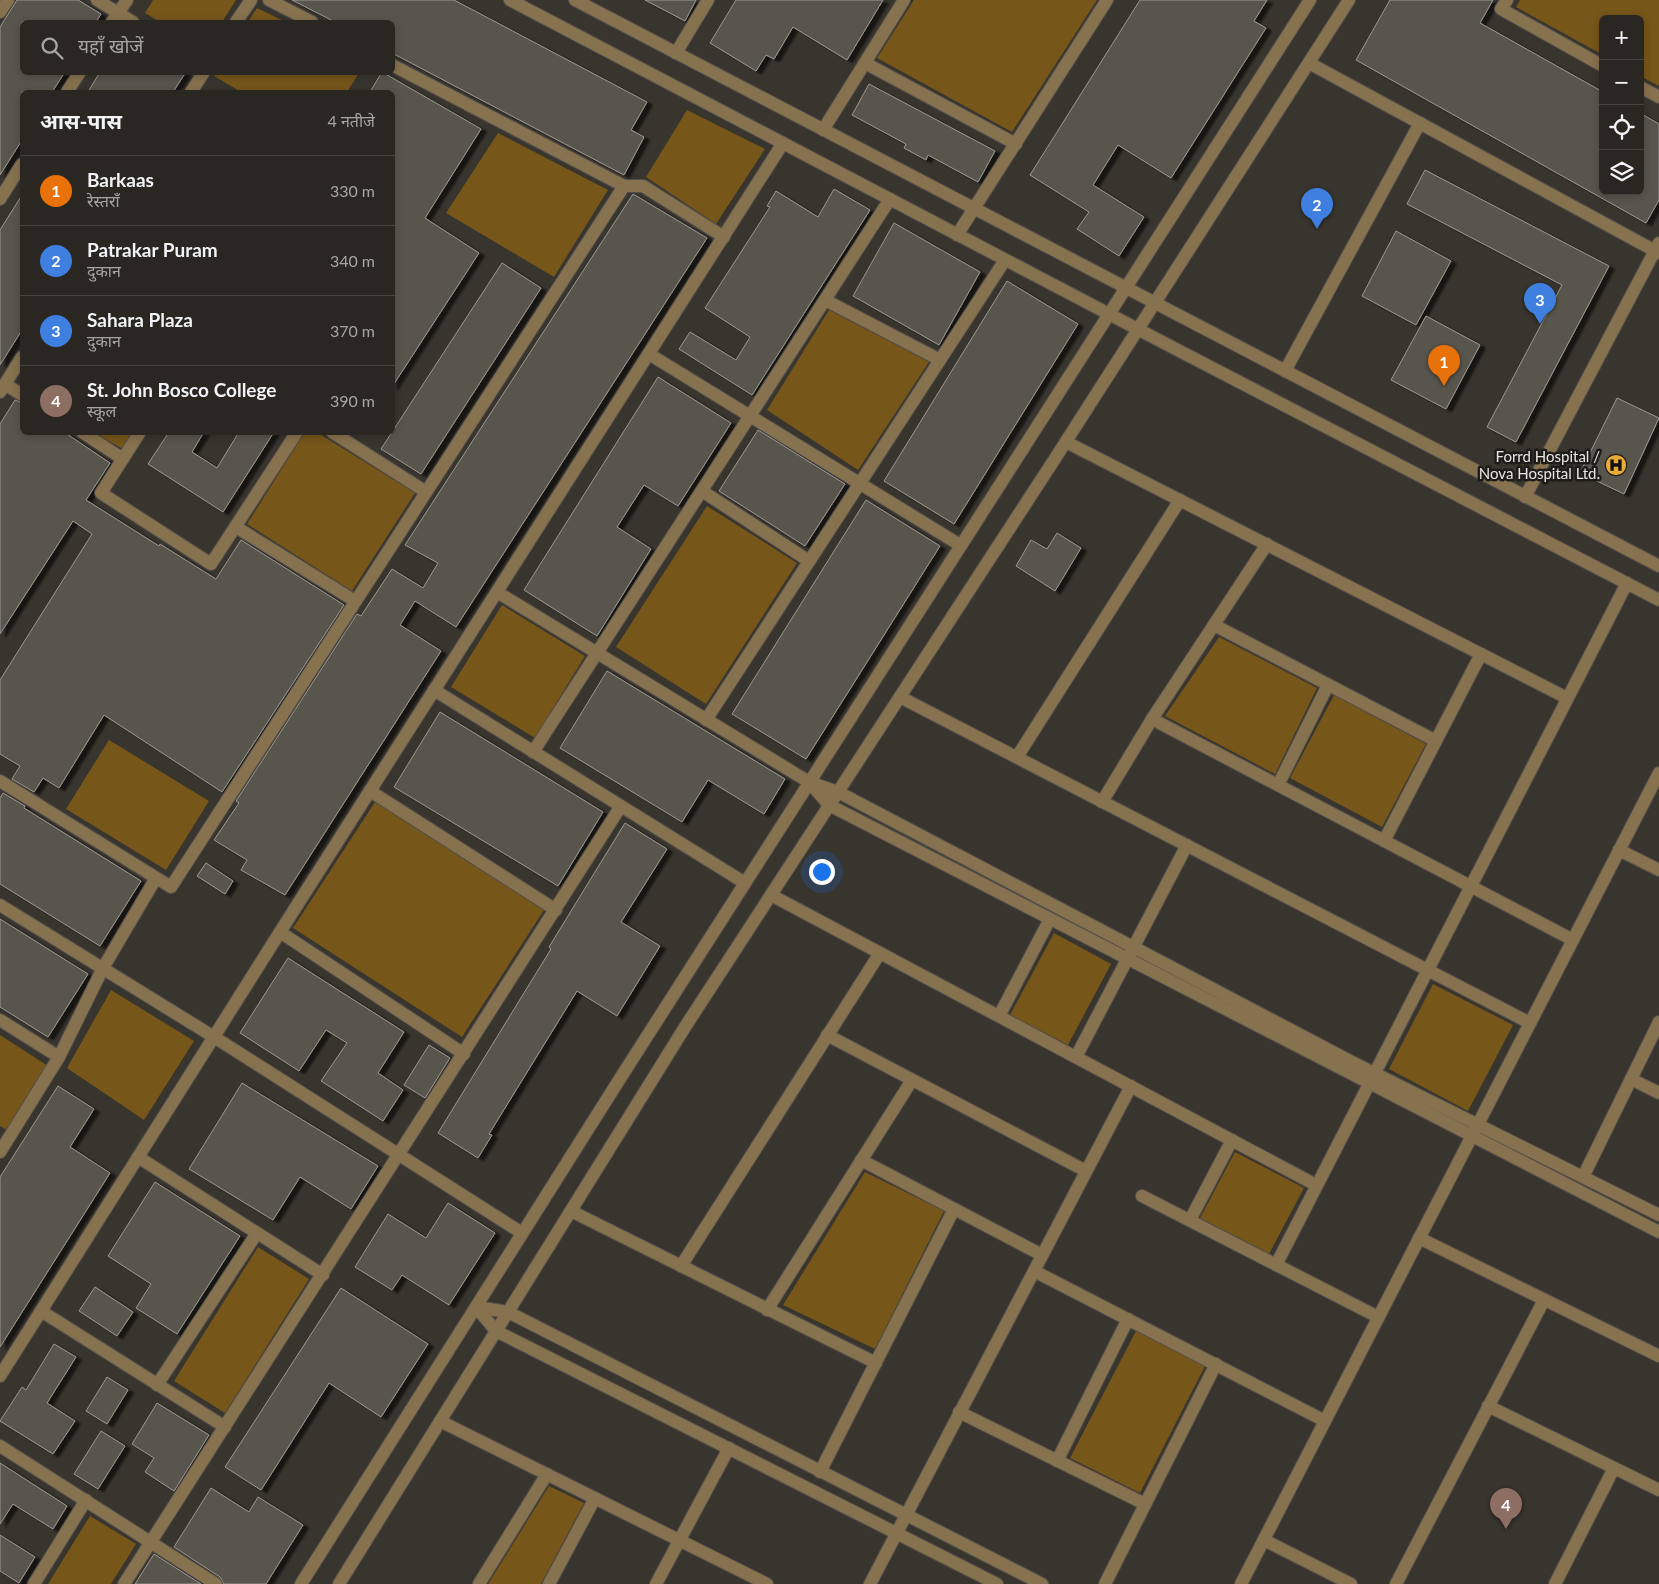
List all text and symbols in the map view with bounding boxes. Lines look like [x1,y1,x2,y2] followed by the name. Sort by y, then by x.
[1599,15,1644,195] map controls
[1599,15,1644,60] button: +
[20,20,395,75] search box
[38,34,66,62] icon: search
[78,34,143,57] text: यहाँ खोजें
[1599,60,1644,105] button: −
[1599,105,1644,150] button: locate
[40,108,122,133] text: आस-पास
[328,111,375,130] text: 4 नतीजे
[1599,150,1644,195] button: layers
[87,168,154,191] text: Barkaas
[51,181,61,200] text: 1
[330,181,375,200] text: 330 m
[1301,188,1333,229] pin: 2
[87,191,120,210] text: रेस्तराँ
[87,238,218,261] text: Patrakar Puram
[51,251,61,270] text: 2
[330,251,375,270] text: 340 m
[87,261,121,280] text: दुकान
[1524,283,1556,324] pin: 3
[87,308,193,331] text: Sahara Plaza
[51,321,61,340] text: 3
[330,321,375,340] text: 370 m
[87,331,121,350] text: दुकान
[1428,345,1460,386] pin: 1
[87,378,277,401] text: St. John Bosco College
[51,391,61,410] text: 4
[330,391,375,410] text: 390 m
[87,401,116,420] text: स्कूल
[1479,447,1600,482] place label: Forrd Hospital / Nova Hospital Ltd.
[1604,453,1628,477] hospital icon: Forrd Hospital / Nova Hospital Ltd.
[809,859,835,885] your location
[1490,1488,1522,1529] pin: 4

